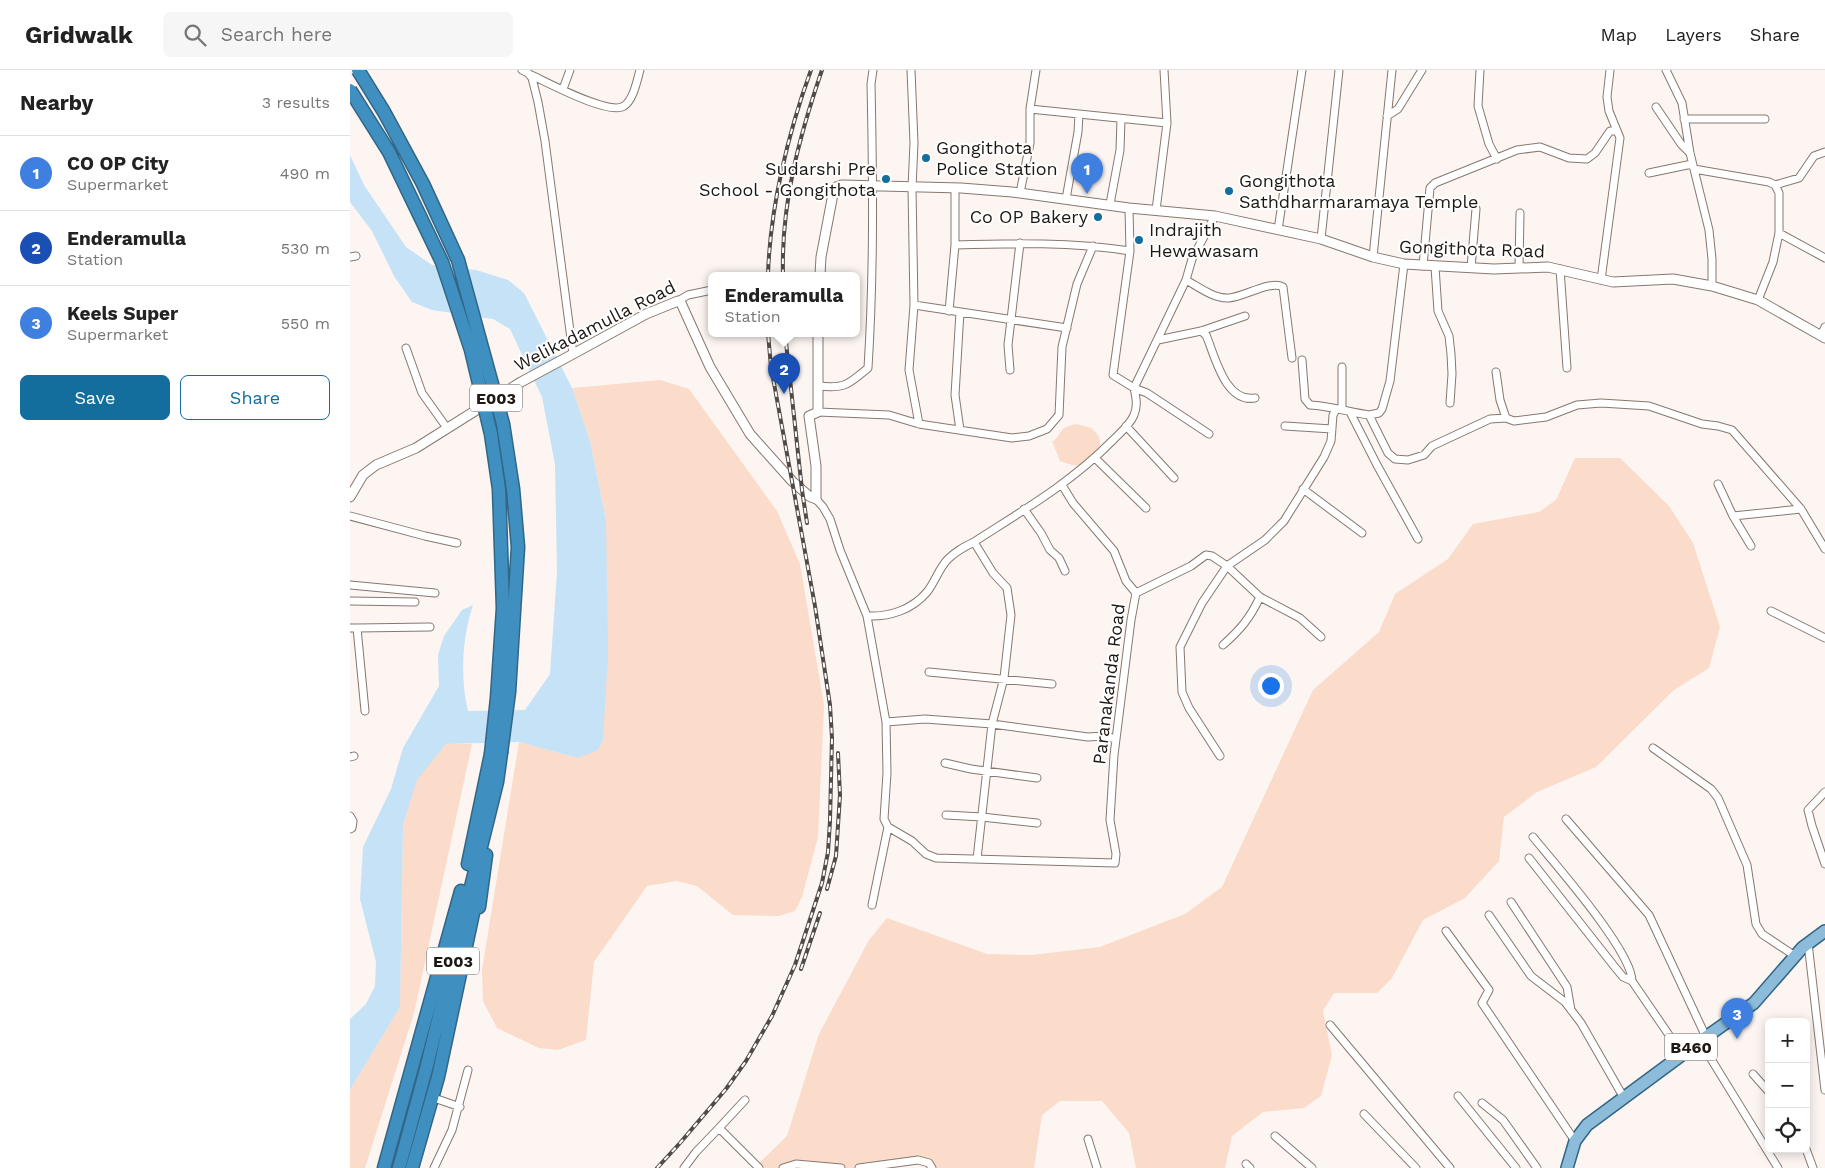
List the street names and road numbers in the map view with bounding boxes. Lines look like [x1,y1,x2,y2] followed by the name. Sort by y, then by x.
[1399,235,1545,262] street label: Gongithota Road
[511,276,679,375] street label: Welikadamulla Road
[470,384,522,412] road number: E003
[1088,602,1129,766] street label: Paranakanda Road
[427,948,479,974] road number: E003
[1665,1034,1717,1060] road number: B460

